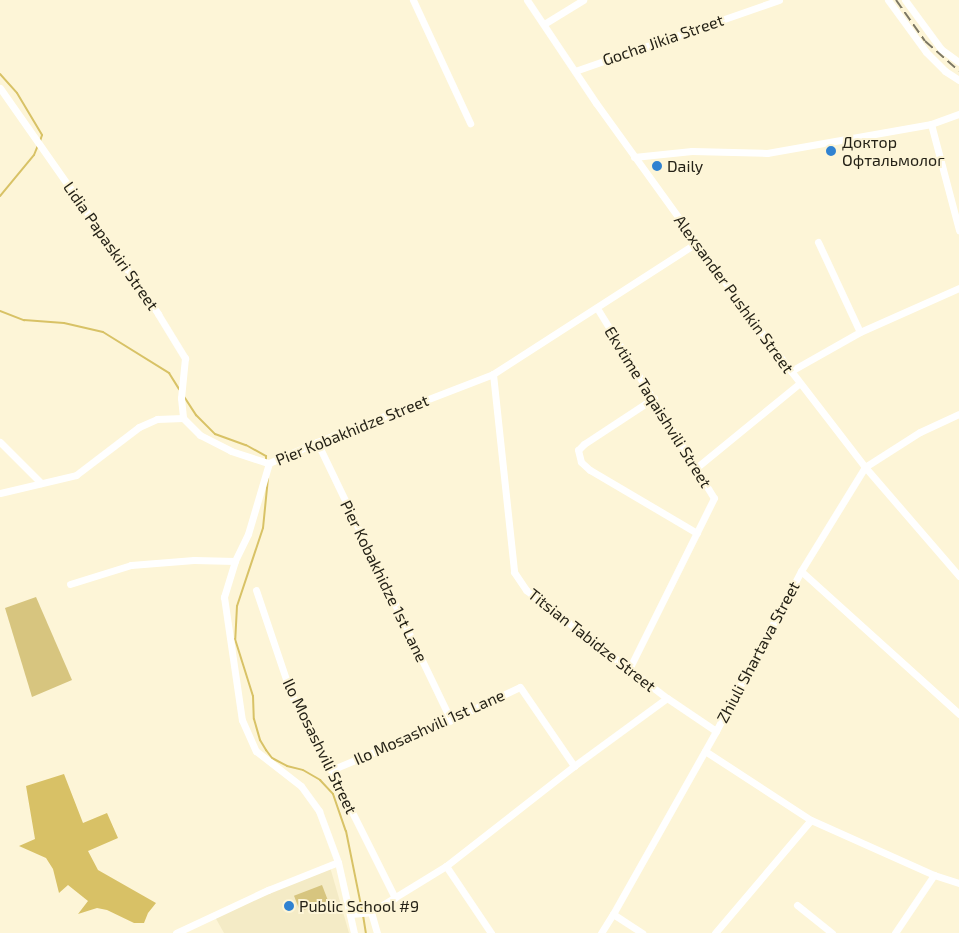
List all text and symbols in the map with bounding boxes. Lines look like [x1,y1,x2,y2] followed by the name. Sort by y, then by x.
[600,10,726,70] street label: Gocha Jikia Street
[842,132,945,170] place label: Доктор Офтальмолог
[824,144,838,158] marker: Доктор Офтальмолог
[667,156,703,176] place label: Daily
[651,160,663,172] marker: Daily
[59,178,163,314] street label: Lidia Papaskiri Street
[670,211,798,377] street label: Alexsander Pushkin Street
[600,323,716,491] street label: Ekvtime Taqaishvili Street
[273,390,431,470] street label: Pier Kobakhidze Street
[336,497,432,665] street label: Pier Kobakhidze 1st Lane
[713,578,803,726] street label: Zhiuli Shartava Street
[524,584,660,696] street label: Titsian Tabidze Street
[279,675,361,817] street label: Ilo Mosashvili Street
[351,685,507,769] street label: Ilo Mosashvili 1st Lane
[299,896,419,916] place label: Public School #9
[283,900,295,912] marker: Public School #9

